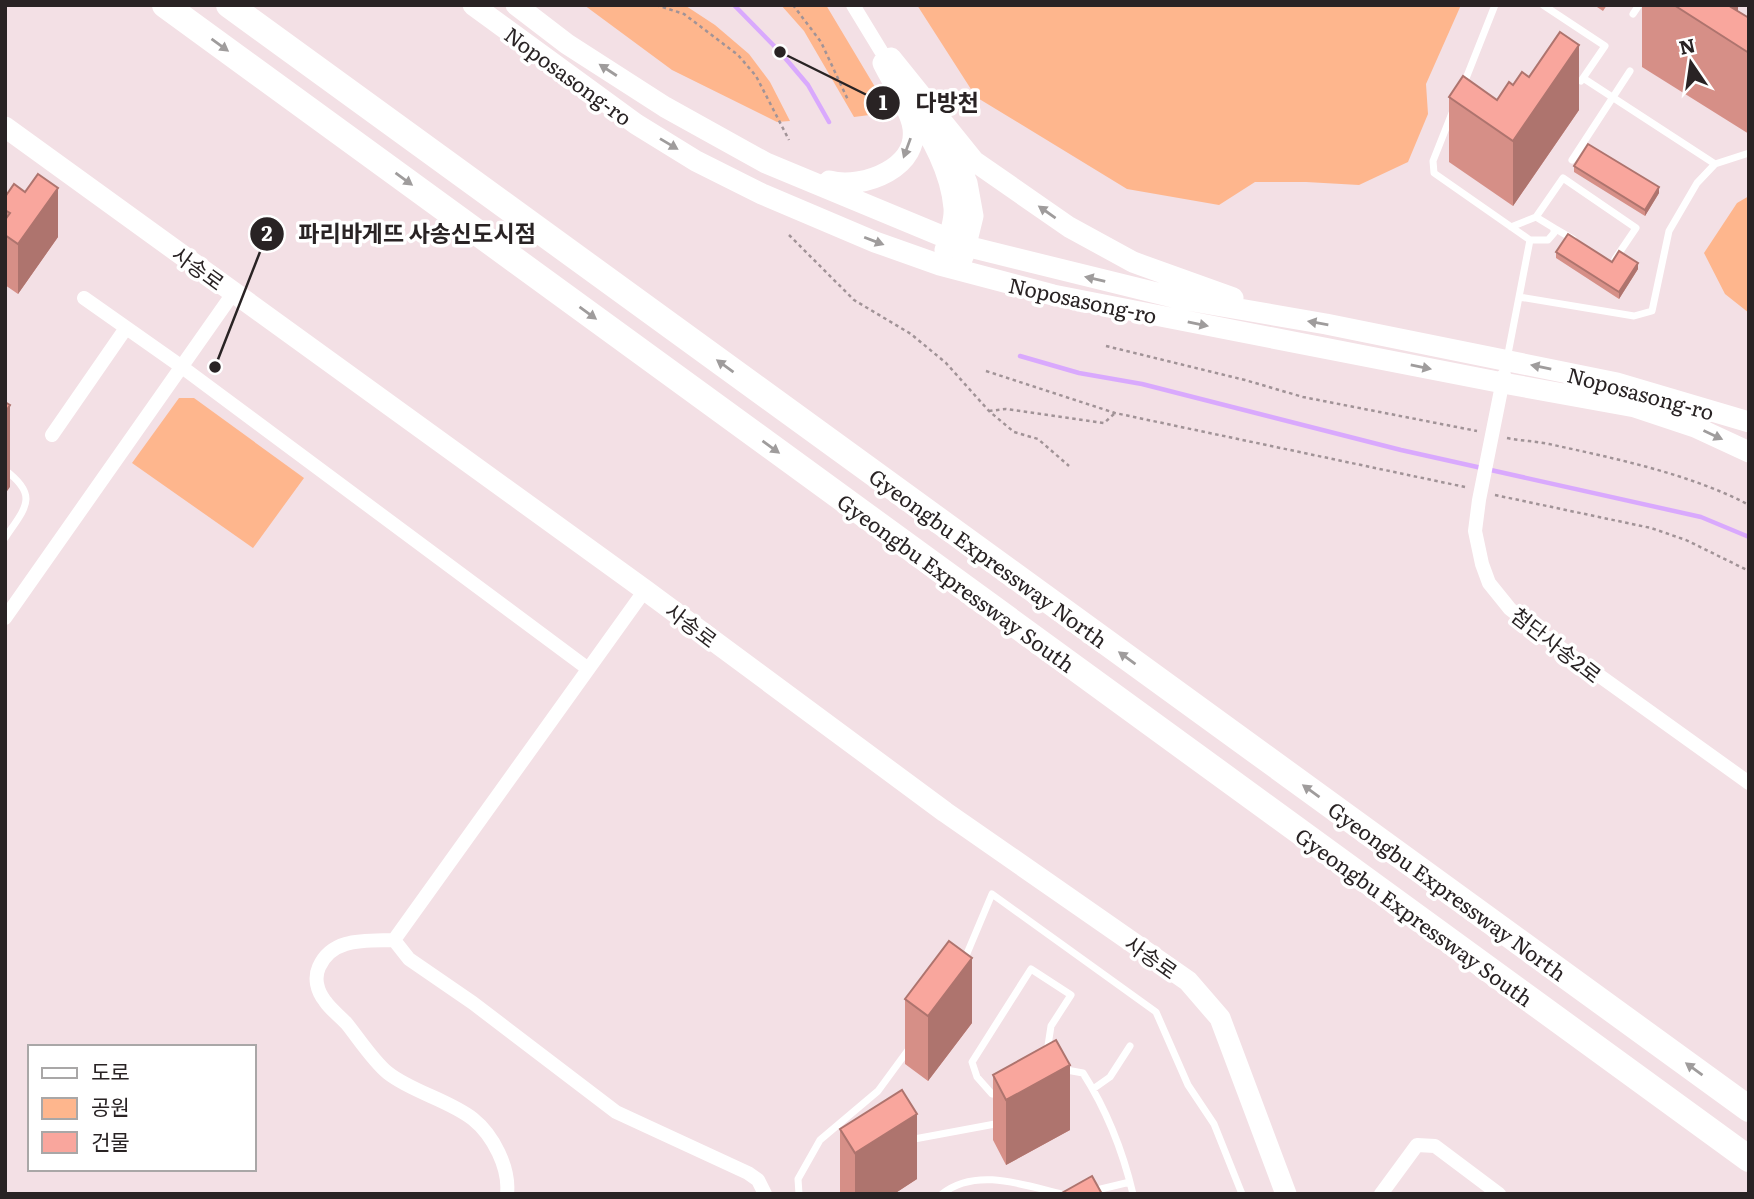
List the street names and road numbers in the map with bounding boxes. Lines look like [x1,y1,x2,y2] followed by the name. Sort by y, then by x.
[499,18,639,132] street label: Noposasong-ro
[166,237,232,297] street label: 사송로
[1006,268,1160,330] street label: Noposasong-ro
[1564,358,1718,426] street label: Noposasong-ro
[863,460,1115,654] street label: Gyeongbu Expressway North
[832,485,1082,679] street label: Gyeongbu Expressway South
[660,594,724,654] street label: 사송로
[1505,599,1609,689] street label: 첨단사송2로
[1322,793,1574,987] street label: Gyeongbu Expressway North
[1290,819,1540,1013] street label: Gyeongbu Expressway South
[1119,927,1185,985] street label: 사송로

